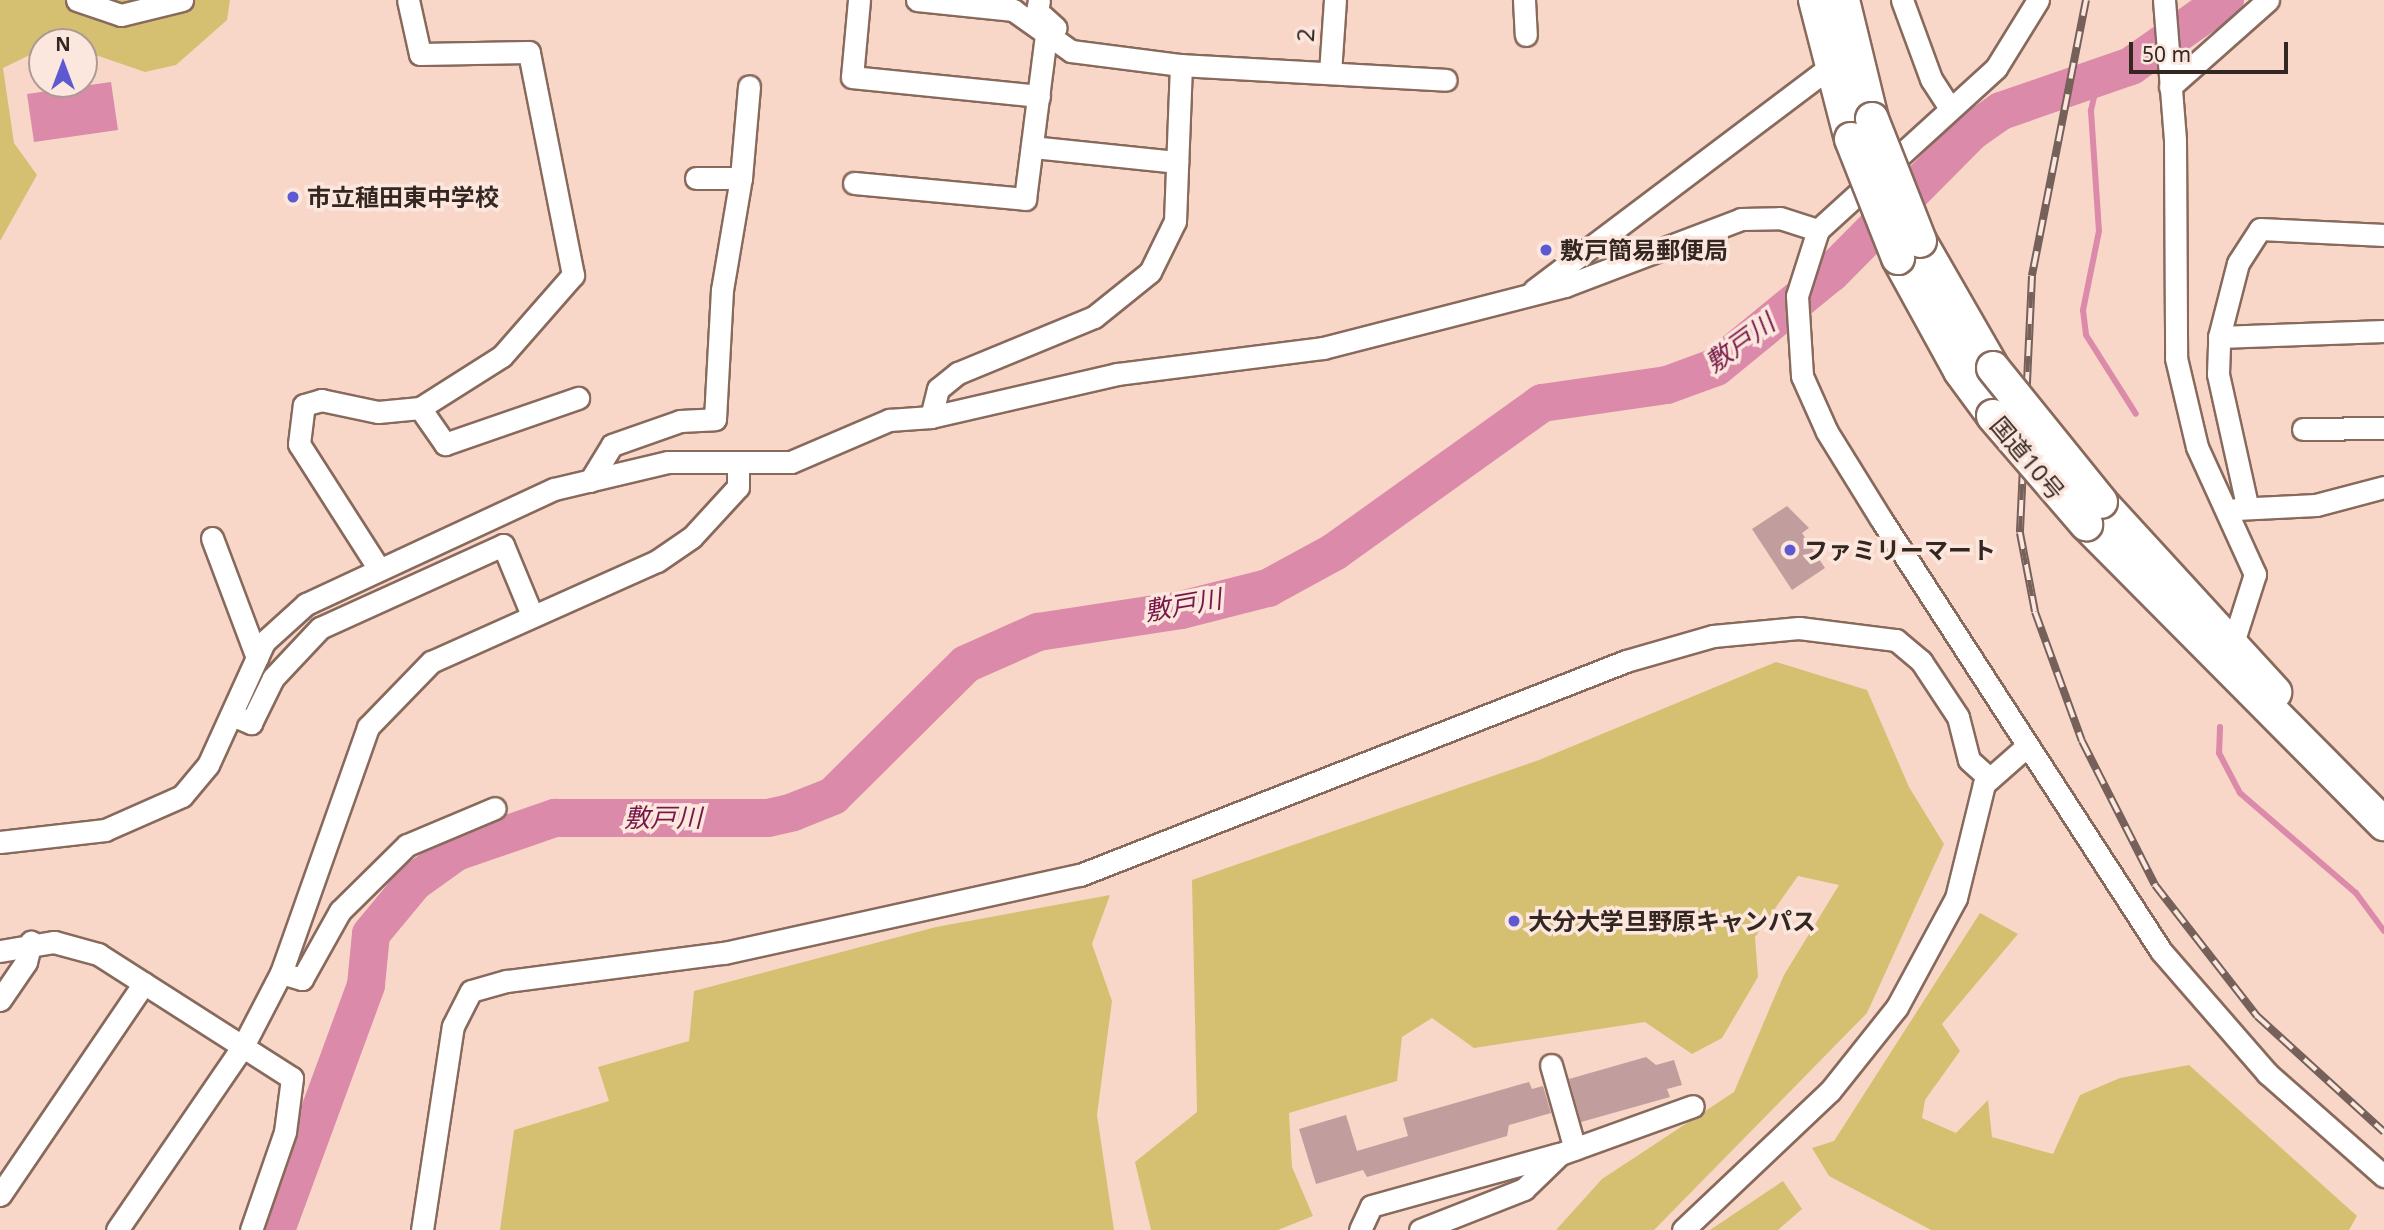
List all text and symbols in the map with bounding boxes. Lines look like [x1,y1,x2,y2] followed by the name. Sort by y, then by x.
[1290,27,1320,43] street label: 2
[28,28,98,98] north arrow
[2132,28,2291,72] scale bar
[55,31,71,57] text: N
[2142,40,2191,68] text: 50 m
[307,183,499,211] place label: 市立稙田東中学校
[285,189,301,205] marker: 市立稙田東中学校
[1560,236,1728,264] place label: 敷戸簡易郵便局
[1538,242,1554,258] marker: 敷戸簡易郵便局
[1699,307,1781,379] water label: 敷戸川
[1985,411,2071,505] street label: 国道10号
[1804,536,1996,564] place label: ファミリーマート
[1782,542,1798,558] marker: ファミリーマート
[1142,583,1224,627] water label: 敷戸川
[624,802,702,834] water label: 敷戸川
[1528,907,1816,935] place label: 大分大学旦野原キャンパス
[1506,913,1522,929] marker: 大分大学旦野原キャンパス

